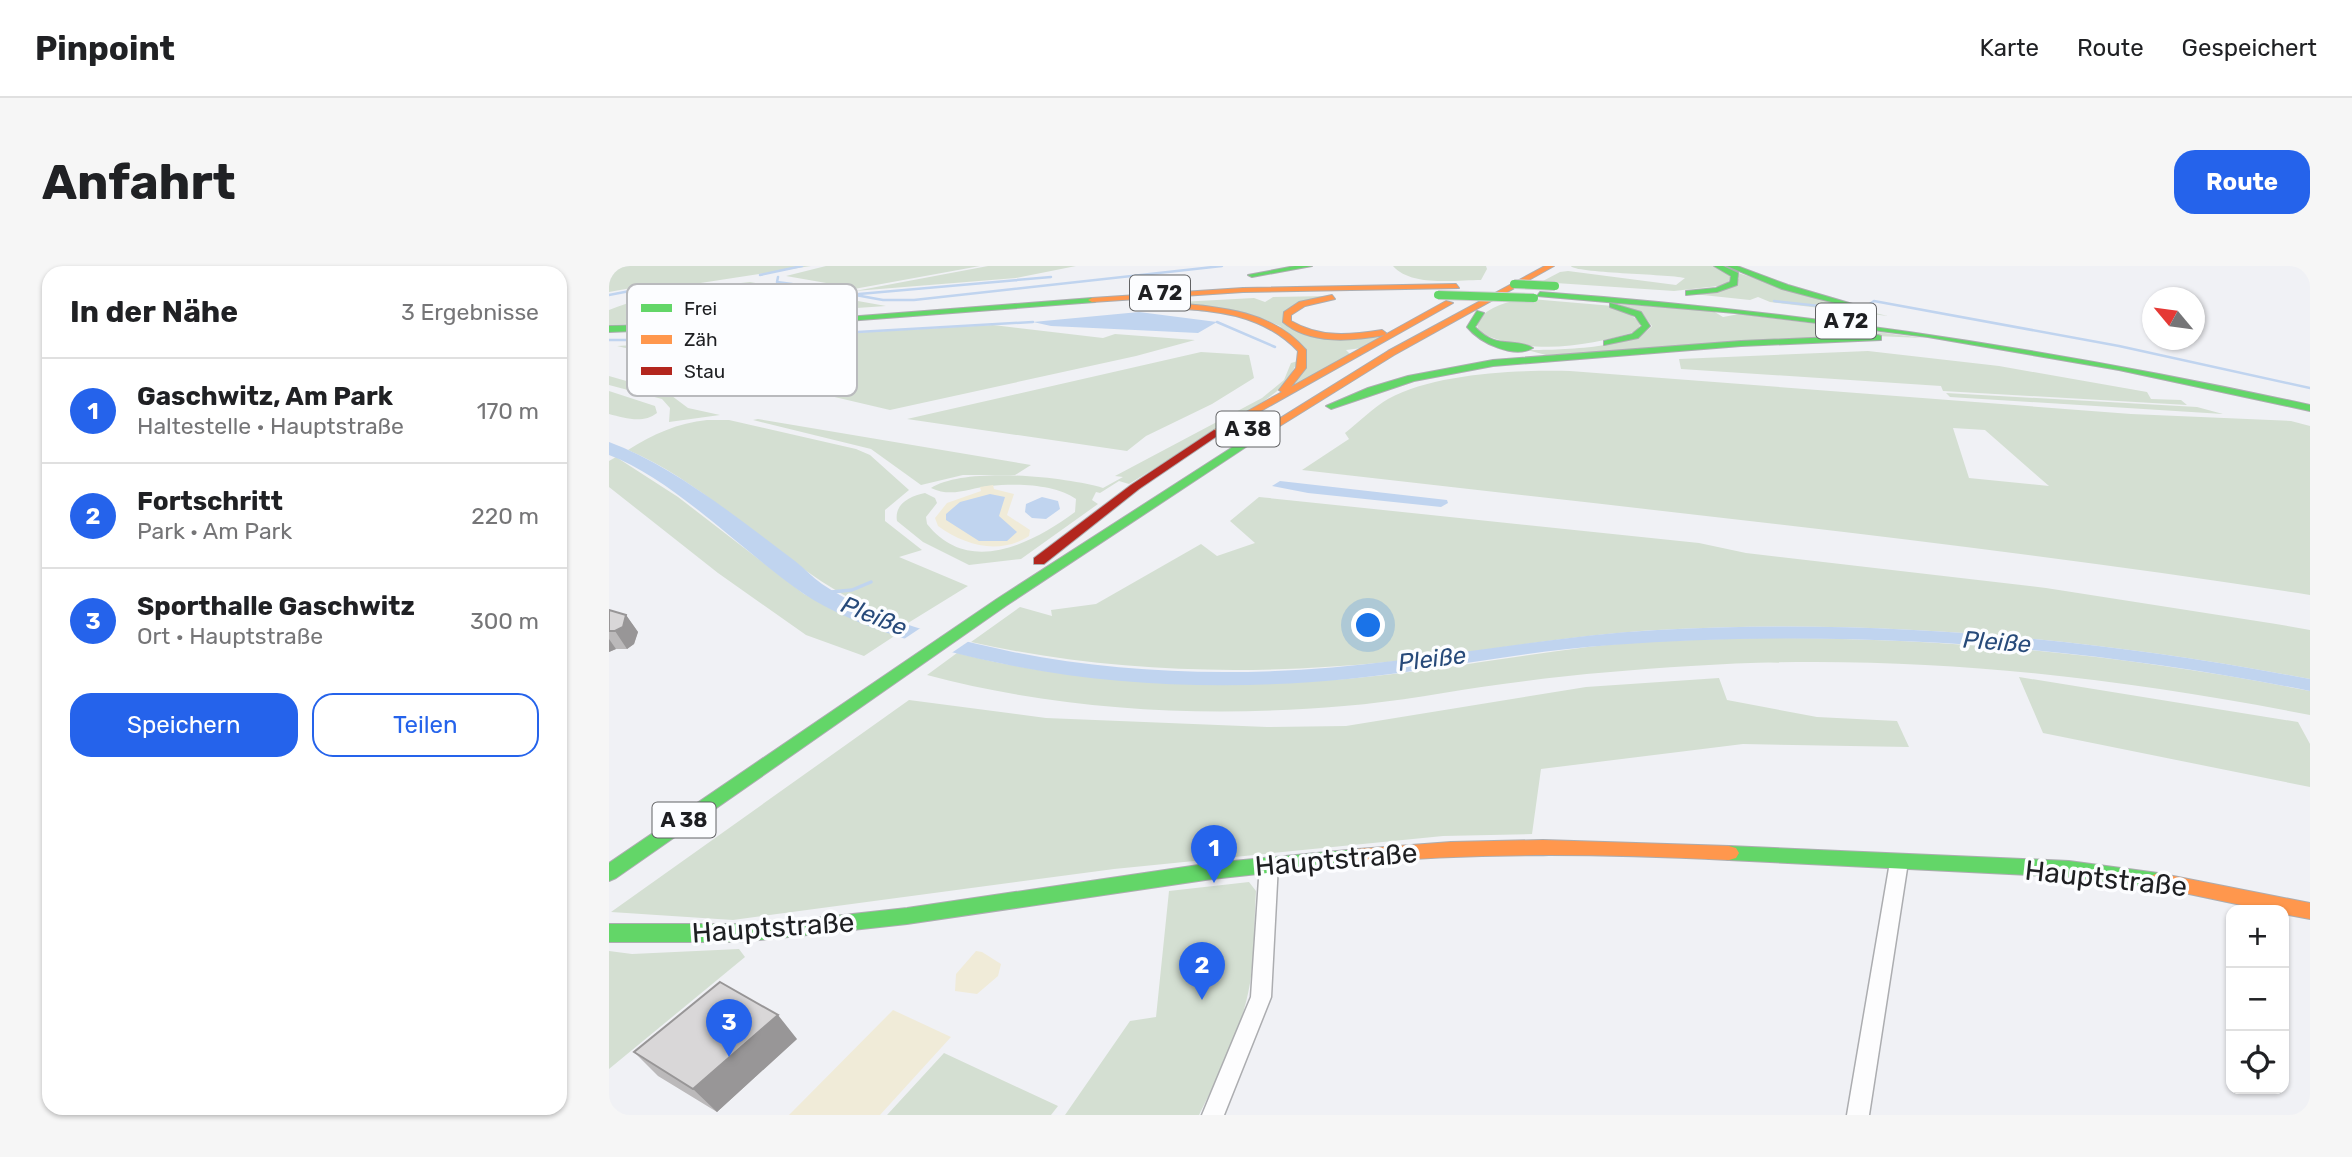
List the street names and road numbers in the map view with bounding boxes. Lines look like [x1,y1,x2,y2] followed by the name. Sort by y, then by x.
[1130,276,1190,310] road number: A 72
[1816,304,1876,338] road number: A 72
[1217,412,1279,446] road number: A 38
[652,802,715,838] road number: A 38
[1253,836,1419,883] street label: Hauptstraße
[2023,854,2189,903] street label: Hauptstraße
[691,905,856,950] street label: Hauptstraße

